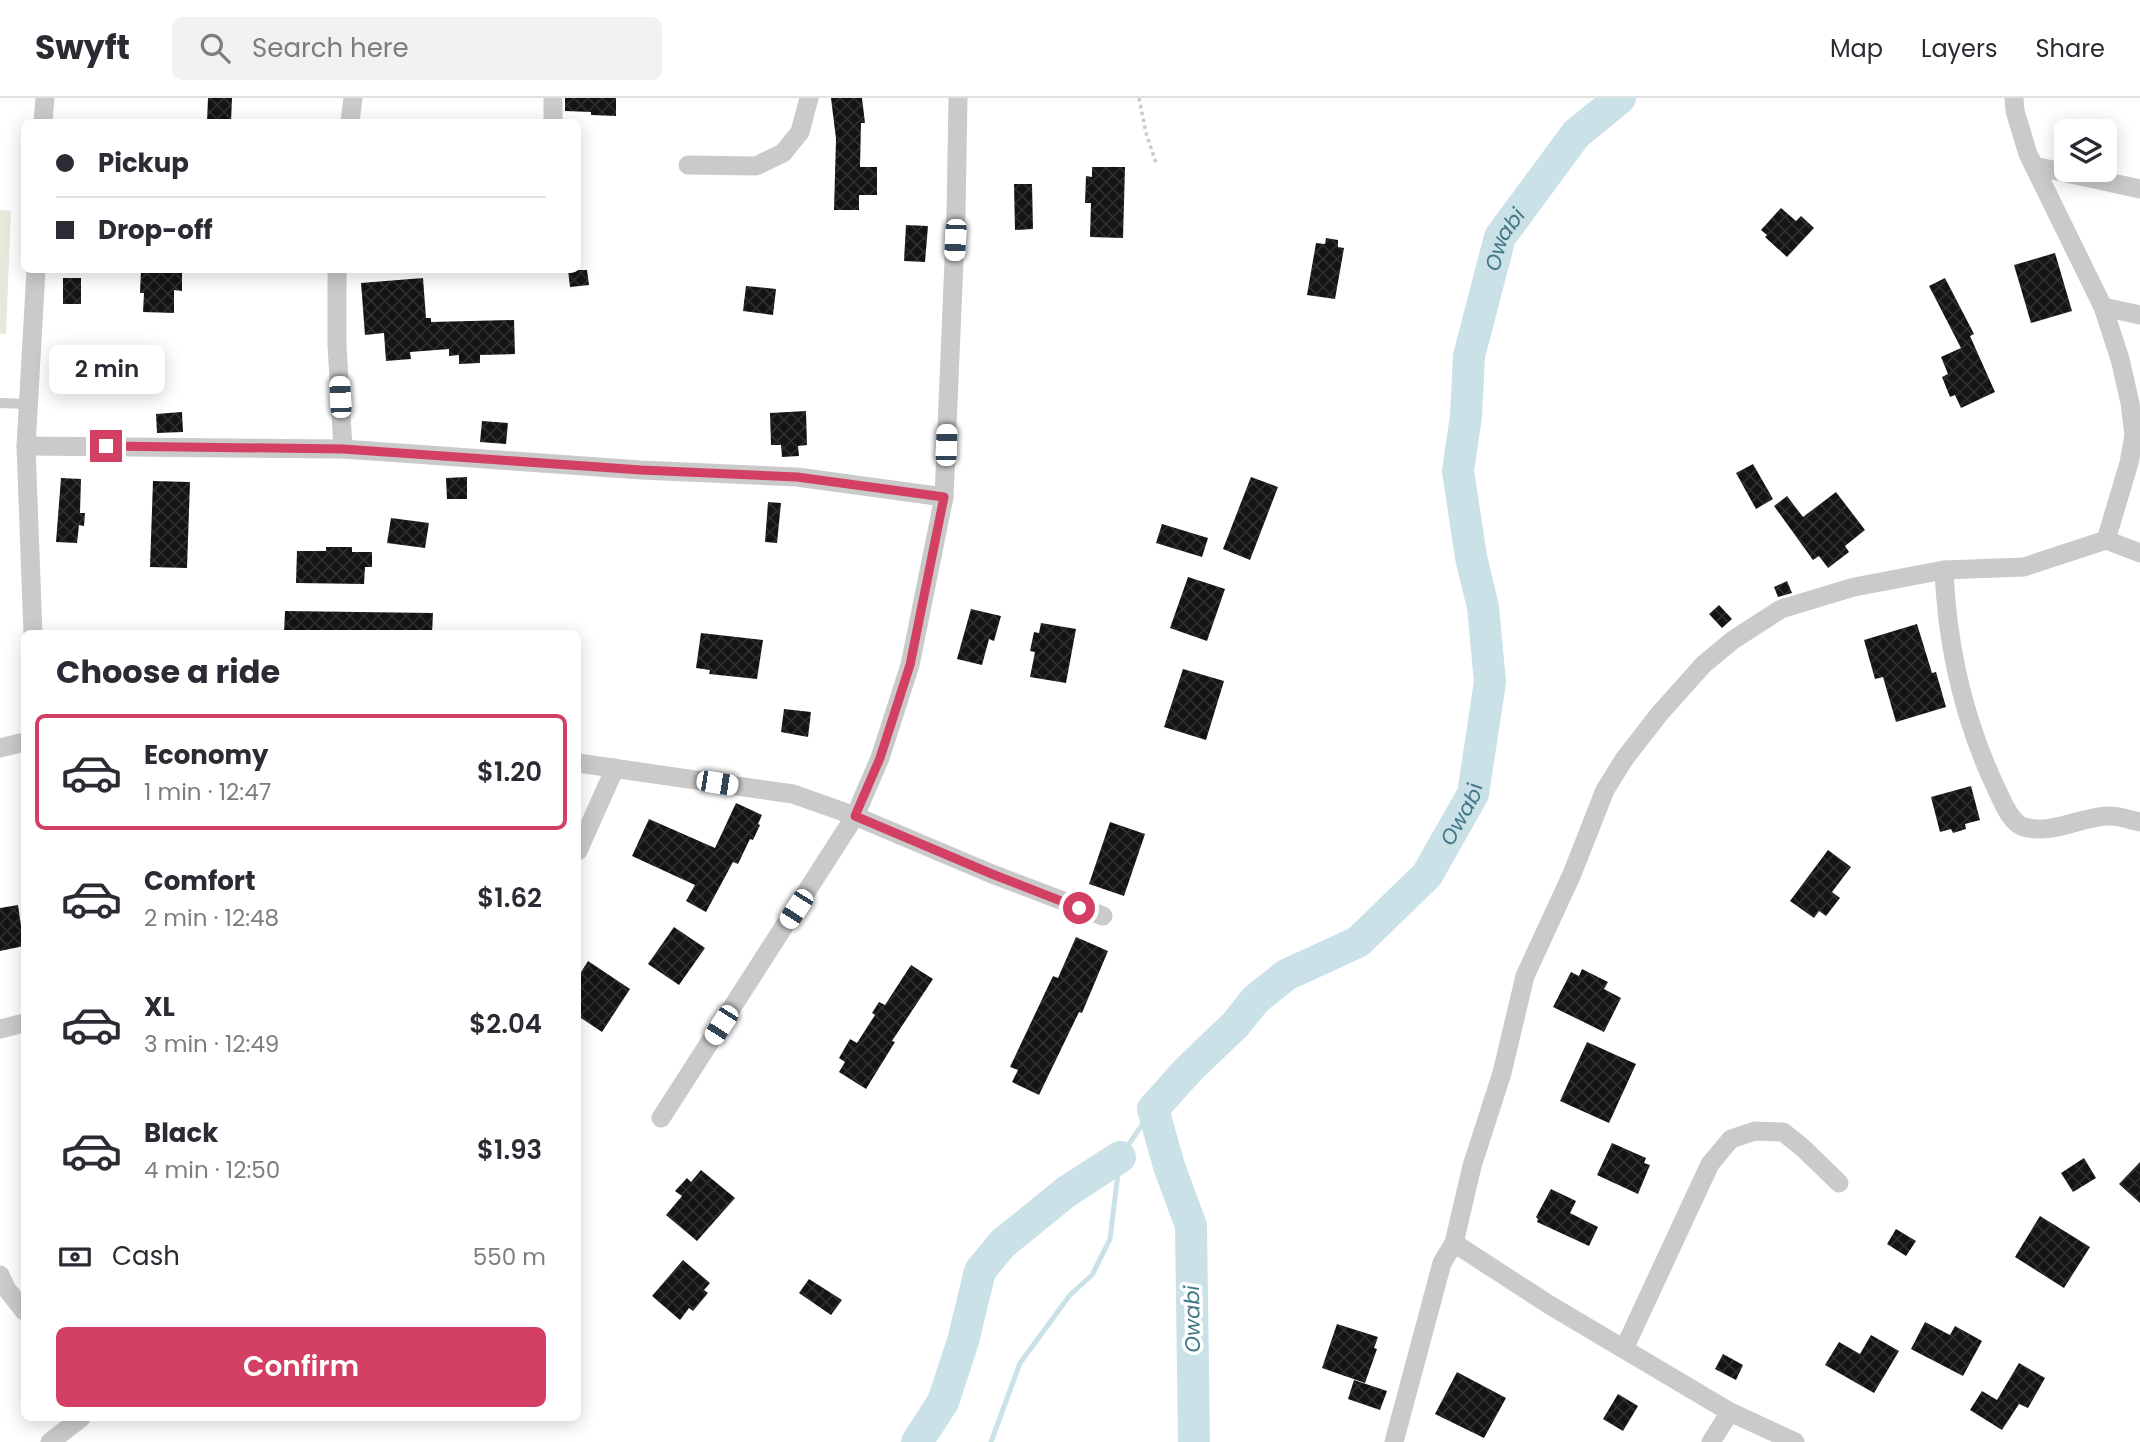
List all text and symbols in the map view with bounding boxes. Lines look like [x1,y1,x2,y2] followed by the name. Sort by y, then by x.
[172,17,662,80] search box
[35,24,130,71] text: Swyft
[196,29,234,67] icon: search
[252,30,409,66] text: Search here
[1830,32,1883,65] text: Map
[1921,32,1997,65] text: Layers
[2035,32,2105,65] text: Share
[2054,119,2117,182] map controls
[2054,119,2117,182] button: layers
[98,145,189,181] text: Pickup
[1477,201,1532,274] water label: Owabi
[98,212,213,248] text: Drop-off
[944,218,967,262] car
[48,344,164,394] callout: 2 min
[75,353,139,385] text: 2 min
[329,375,352,419] car
[935,424,958,466] car
[90,430,122,462] route end
[56,649,280,694] text: Choose a ride
[144,737,268,773] text: Economy
[60,741,123,804] icon: car
[477,754,542,790] text: $1.20
[695,769,740,797] car
[144,776,271,808] text: 1 min · 12:47
[1432,780,1489,850] water label: Owabi
[144,863,256,899] text: Comfort
[60,867,123,930] icon: car
[477,880,542,916] text: $1.62
[776,886,817,932] car
[1063,892,1095,924] route start
[144,902,279,934] text: 2 min · 12:48
[144,989,175,1025] text: XL
[60,993,123,1056] icon: car
[701,1002,742,1048] car
[469,1006,542,1042] text: $2.04
[144,1028,279,1060] text: 3 min · 12:49
[144,1115,218,1151] text: Black
[60,1119,123,1182] icon: car
[477,1132,542,1168] text: $1.93
[144,1154,280,1186] text: 4 min · 12:50
[56,1238,94,1276] icon: cash
[112,1238,180,1274] text: Cash
[473,1241,546,1273] text: 550 m
[1177,1284,1207,1353] water label: Owabi
[56,1327,546,1407] button: Confirm

